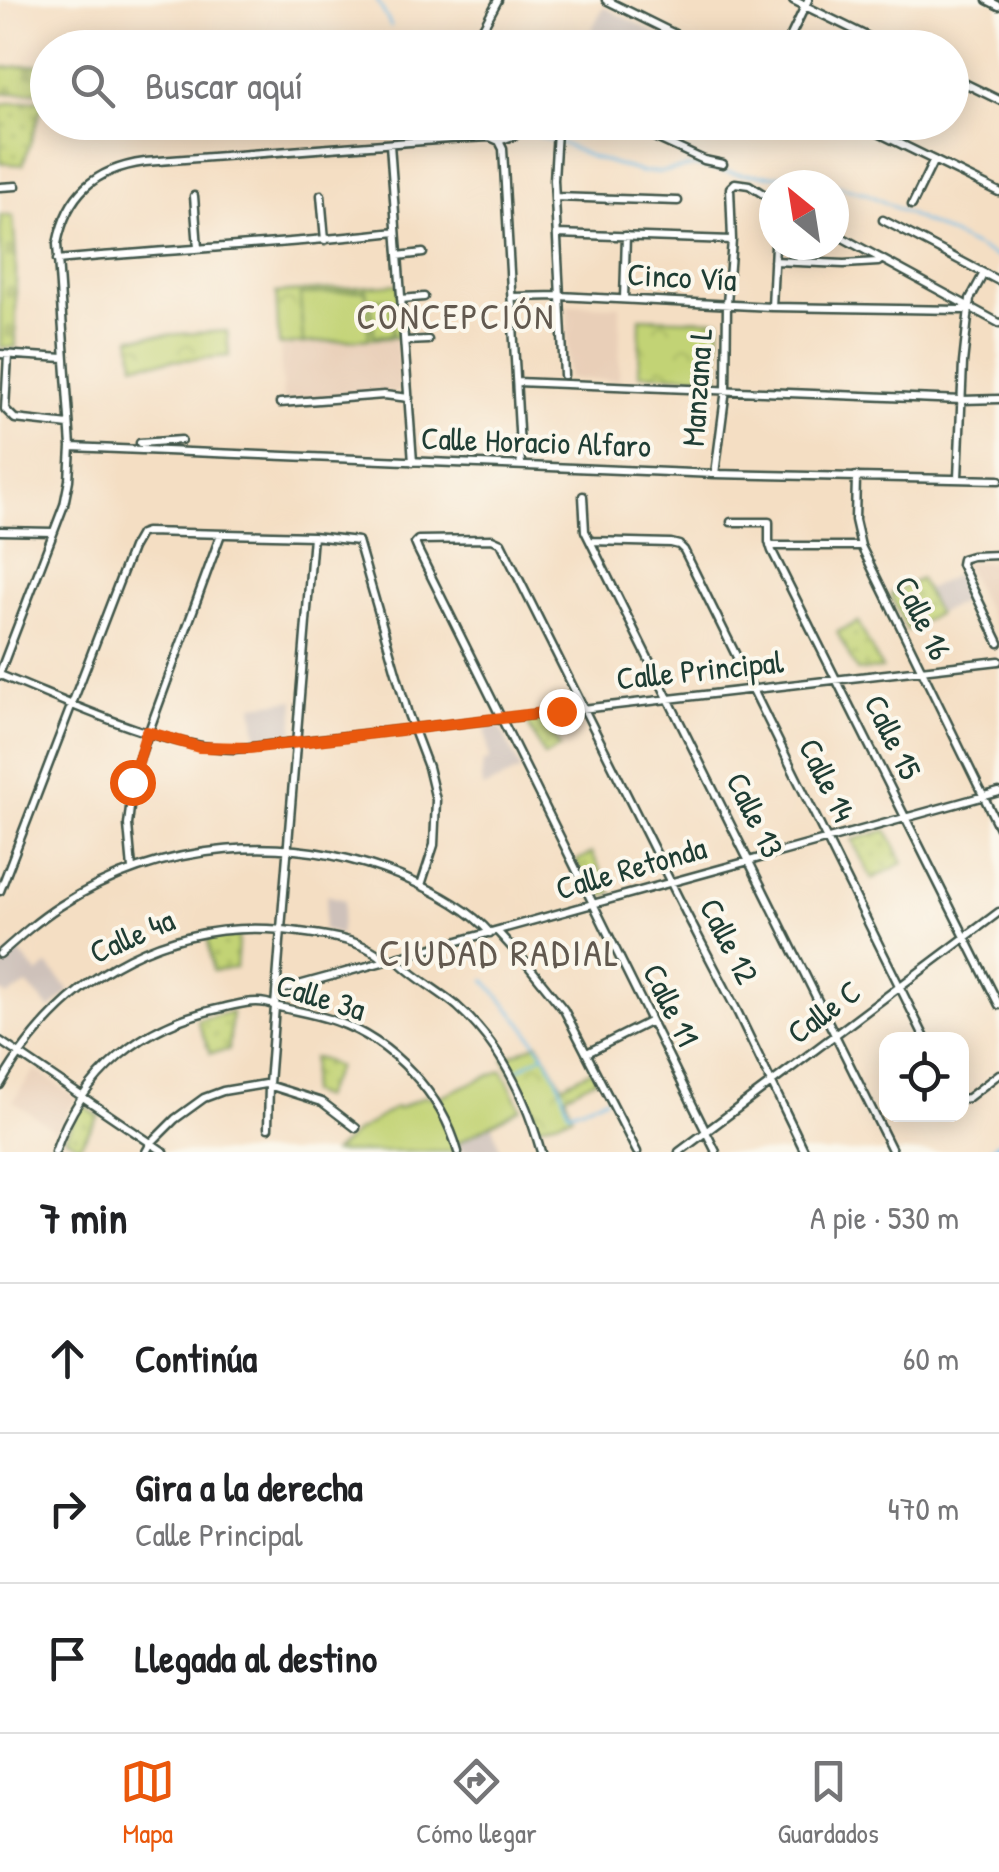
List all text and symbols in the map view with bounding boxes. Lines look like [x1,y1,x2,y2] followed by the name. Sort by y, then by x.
[30,30,969,140] search box
[65,58,120,113] icon: search
[145,59,303,111] text: Buscar aquí
[759,170,849,260] north arrow
[626,252,738,301] street label: Cinco Vía
[356,293,556,340] district label: CONCEPCIÓN
[671,326,722,448] street label: Manzana L
[420,416,652,467] street label: Calle Horacio Alfaro
[885,569,962,667] street label: Calle 16
[614,639,786,700] street label: Calle Principal
[855,687,932,786] street label: Calle 15
[539,689,585,735] route end
[789,731,866,829] street label: Calle 14
[110,760,156,806] route start
[716,765,794,865] street label: Calle 13
[551,826,711,909] street label: Calle Retonda
[690,891,769,991] street label: Calle 12
[83,898,181,973] street label: Calle 4a
[379,926,621,978] district label: CIUDAD RADIAL
[633,956,710,1053] street label: Calle 11
[271,963,371,1030] street label: Calle 3a
[778,970,869,1053] street label: Calle C
[879,1032,969,1122] map controls
[879,1032,969,1122] button: locate
[40,1189,127,1246] text: 7 min
[810,1196,959,1239] text: A pie · 530 m
[40,1331,95,1386] icon: ahead
[135,1332,257,1384] text: Continúa
[903,1337,959,1380] text: 60 m
[135,1461,363,1513] text: Gira a la derecha
[40,1481,95,1536] icon: right
[888,1487,959,1530] text: 470 m
[135,1513,303,1556] text: Calle Principal
[40,1631,95,1686] icon: arrive
[135,1632,377,1684] text: Llegada al destino
[120,1754,175,1852] tab: Mapa
[416,1754,537,1852] tab: Cómo llegar
[777,1754,879,1852] tab: Guardados

